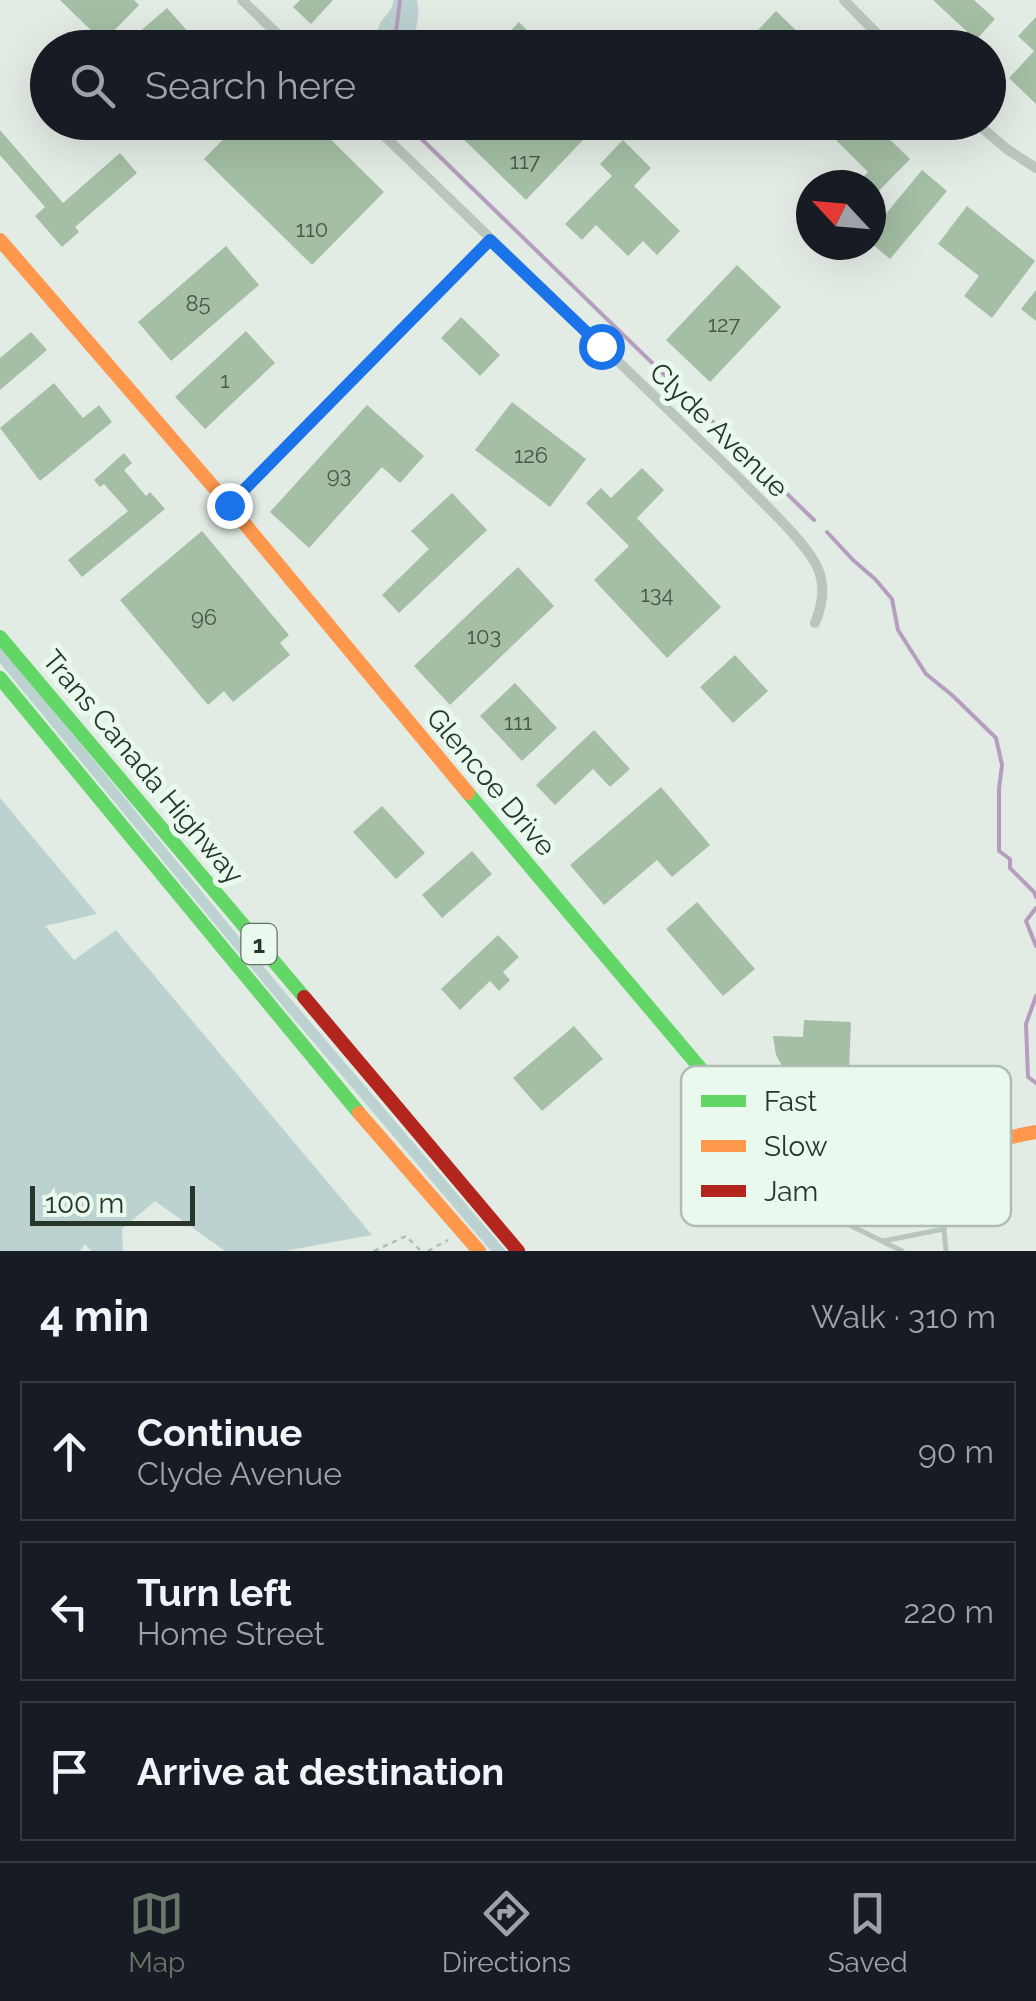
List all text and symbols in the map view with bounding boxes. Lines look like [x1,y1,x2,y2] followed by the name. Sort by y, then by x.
[30,30,1006,140] search box
[65,58,120,113] icon: search
[145,63,356,108] text: Search here
[510,148,540,174] house number: 117
[796,170,886,260] north arrow
[296,216,328,242] house number: 110
[185,290,211,316] house number: 85
[708,311,741,337] house number: 127
[579,324,625,370] route start
[643,356,795,504] street label: Clyde Avenue
[220,367,230,393] house number: 1
[514,442,548,468] house number: 126
[327,462,351,488] house number: 93
[207,483,253,529] route end
[640,581,674,607] house number: 134
[191,604,217,630] house number: 96
[467,623,501,649] house number: 103
[36,643,250,891] street label: Trans Canada Highway
[420,701,562,863] street label: Glencoe Drive
[504,709,532,735] house number: 111
[242,924,276,964] road number: 1
[681,1066,1011,1226] legend
[764,1085,817,1118] text: Fast
[764,1130,828,1163] text: Slow
[764,1175,818,1208] text: Jam
[30,1181,195,1226] scale bar
[45,1187,124,1220] text: 100 m
[40,1292,149,1341] text: 4 min
[811,1298,996,1335] text: Walk · 310 m
[137,1410,302,1455] text: Continue
[42,1424,97,1479] icon: ahead
[918,1433,994,1470] text: 90 m
[137,1455,342,1492] text: Clyde Avenue
[137,1570,292,1615] text: Turn left
[42,1584,97,1639] icon: left
[904,1593,994,1630] text: 220 m
[137,1615,324,1652] text: Home Street
[42,1744,97,1799] icon: arrive
[137,1749,504,1794] text: Arrive at destination
[128,1886,185,1979] tab: Map
[442,1886,571,1979] tab: Directions
[828,1886,908,1979] tab: Saved

